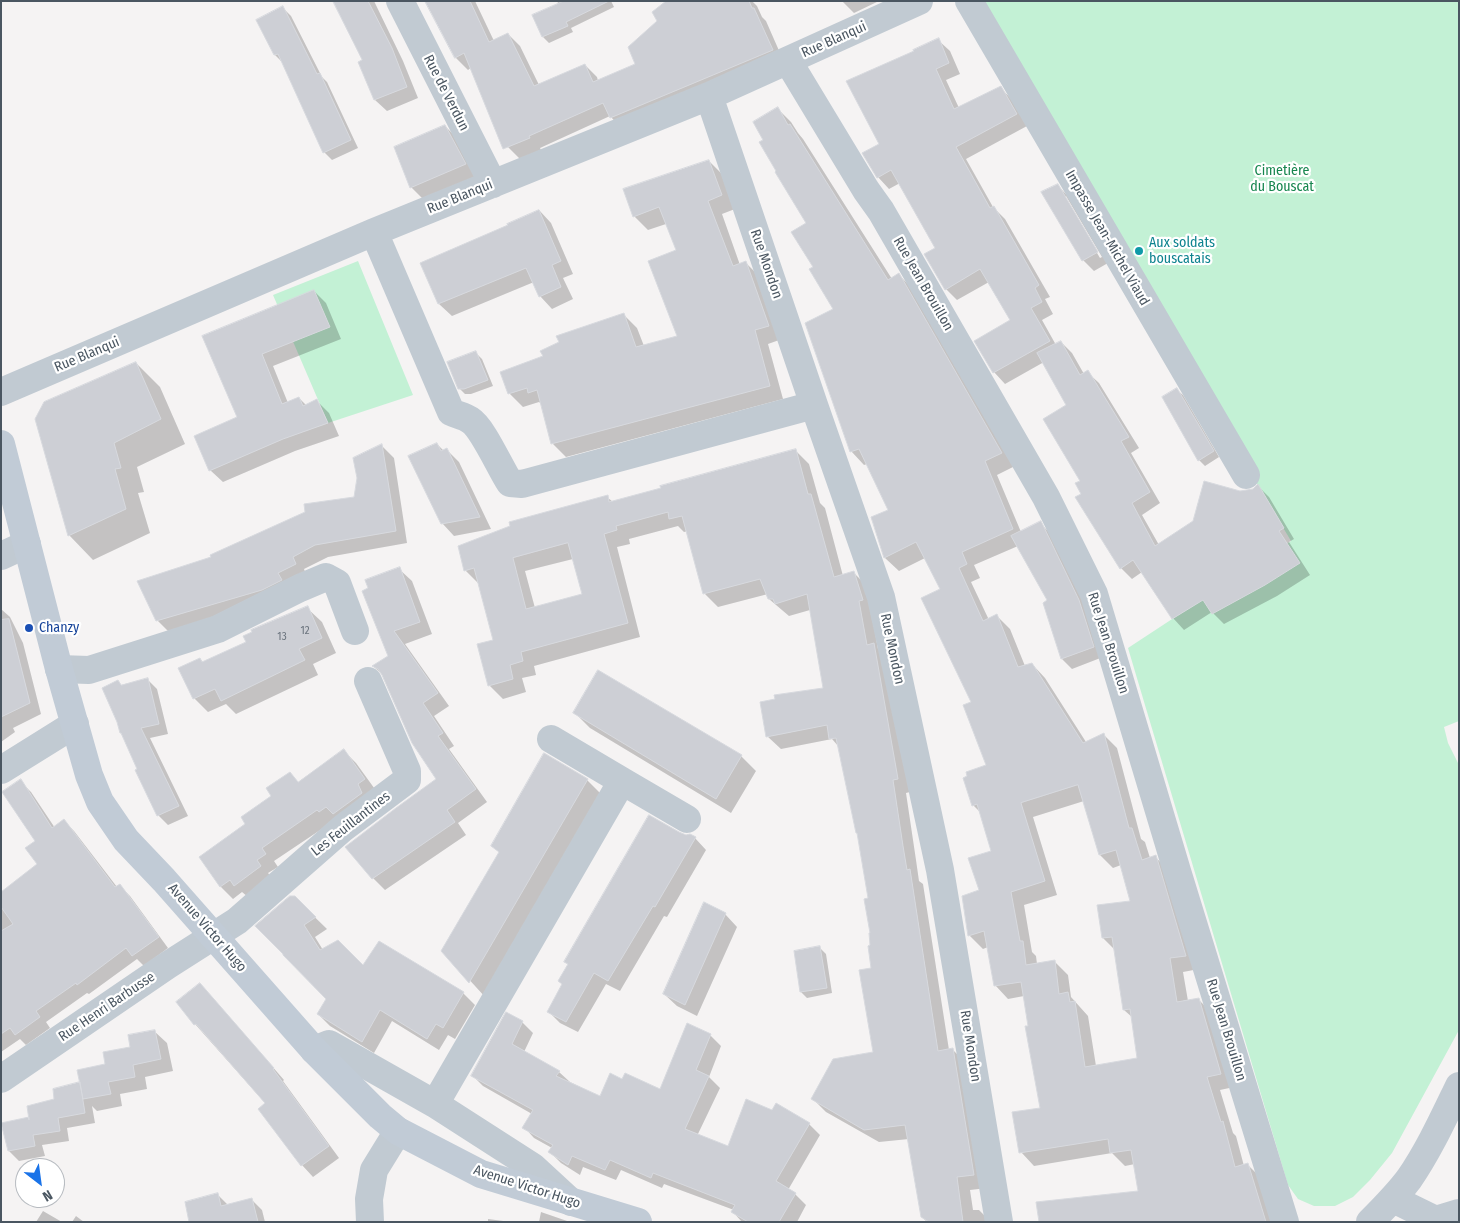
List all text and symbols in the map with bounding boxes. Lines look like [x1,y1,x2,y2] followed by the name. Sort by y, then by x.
[799,18,869,62] street label: Rue Blanqui
[420,52,472,134] street label: Rue de Verdun
[1250,163,1314,196] park label: Cimetière du Bouscat
[1061,167,1153,309] street label: Impasse Jean-Michel Viaud
[425,176,495,218] street label: Rue Blanqui
[746,227,786,301] street label: Rue Mondon
[889,234,957,334] street label: Rue Jean Brouillon
[1149,235,1215,268] place label: Aux soldats bouscatais
[1133,245,1145,257] marker: Aux soldats bouscatais
[52,334,122,376] street label: Rue Blanqui
[1084,590,1132,696] street label: Rue Jean Brouillon
[876,612,908,686] street label: Rue Mondon
[39,620,79,636] place label: Chanzy
[23,622,35,634] marker: Chanzy
[300,624,310,638] house number: 12
[277,630,287,644] house number: 13
[308,788,394,860] street label: Les Feuillantines
[164,880,250,976] street label: Avenue Victor Hugo
[56,969,158,1045] street label: Rue Henri Barbusse
[1203,977,1249,1083] street label: Rue Jean Brouillon
[956,1009,984,1083] street label: Rue Mondon
[15,1158,65,1208] north arrow
[471,1162,583,1212] street label: Avenue Victor Hugo
[39,1186,55,1205] text: N

